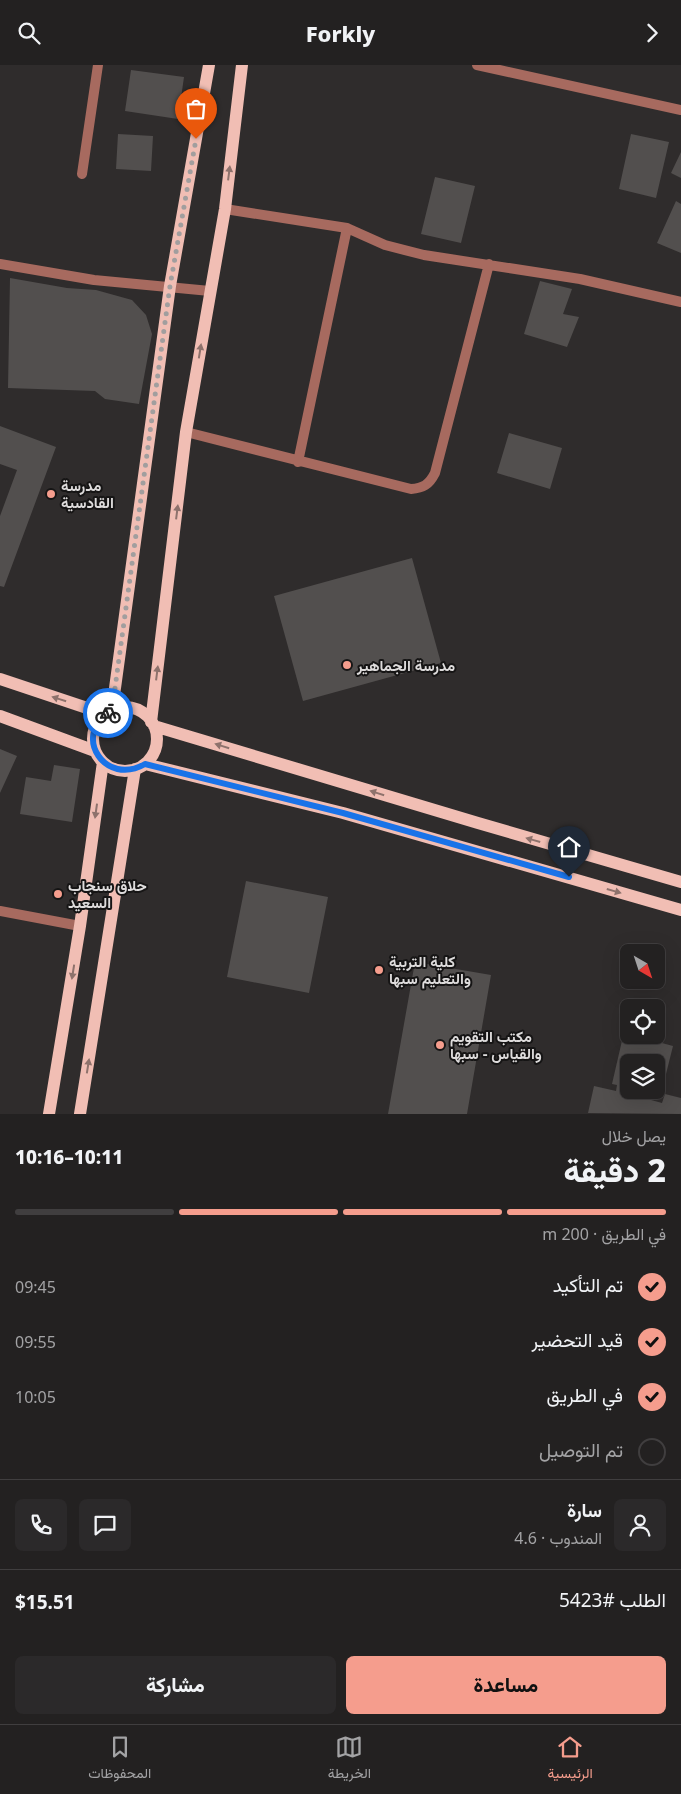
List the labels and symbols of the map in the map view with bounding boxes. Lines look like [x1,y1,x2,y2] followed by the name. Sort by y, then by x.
[175,88,217,139] pin
[225,165,233,181] one-way arrow
[196,343,204,359] one-way arrow
[61,475,114,512] place label: مدرسة القادسية
[45,488,57,500] marker: مدرسة القادسية
[173,503,181,519] one-way arrow
[356,655,455,675] place label: مدرسة الجماهير
[341,659,353,671] marker: مدرسة الجماهير
[153,665,161,681] one-way arrow
[83,688,133,738] courier
[51,695,66,703] one-way arrow
[214,742,229,750] one-way arrow
[370,789,385,797] one-way arrow
[92,803,100,819] one-way arrow
[548,826,590,877] pin
[526,835,541,843] one-way arrow
[68,875,147,912] place label: حلاق سنجاب السعيد
[607,887,622,895] one-way arrow
[52,888,64,900] marker: حلاق سنجاب السعيد
[620,944,665,989] north arrow
[389,951,471,989] place label: كلية التربية والتعليم سبها
[69,964,77,980] one-way arrow
[373,964,385,976] marker: كلية التربية والتعليم سبها
[450,1026,542,1063] place label: مكتب التقويم والقياس - سبها
[434,1039,446,1051] marker: مكتب التقويم والقياس - سبها
[85,1058,93,1074] one-way arrow

